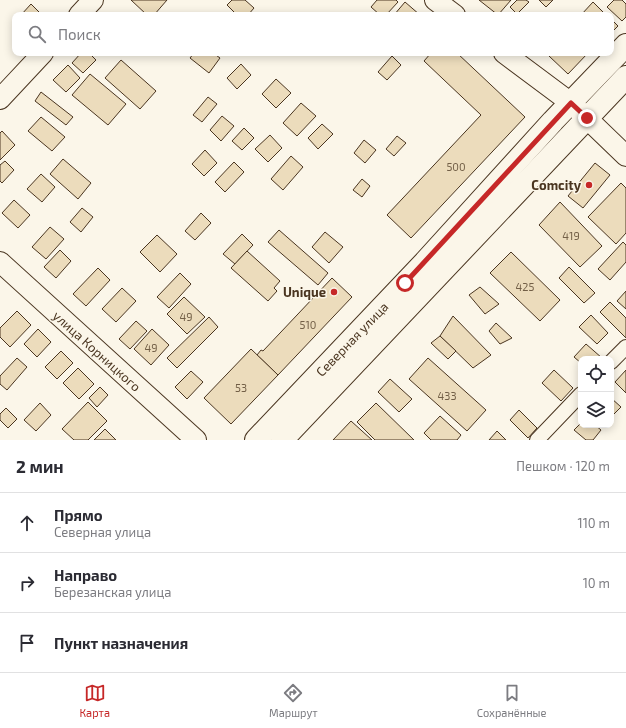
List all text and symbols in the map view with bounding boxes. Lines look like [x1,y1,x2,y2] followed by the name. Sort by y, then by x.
[12,12,614,56] search box
[26,23,48,45] icon: search
[58,25,101,43] text: Поиск
[578,109,596,127] route end
[446,160,466,173] house number: 500
[531,177,582,193] place label: Comcity
[584,180,594,190] marker: Comcity
[562,229,580,242] house number: 419
[396,274,414,292] route start
[516,280,535,293] house number: 425
[283,284,326,300] place label: Unique
[329,287,339,297] marker: Unique
[313,299,391,379] street label: Северная улица
[50,307,144,395] street label: улица Корницкого
[179,310,193,323] house number: 49
[300,318,316,331] house number: 510
[144,341,158,354] house number: 49
[578,356,614,428] map controls
[578,356,614,392] button: locate
[235,381,247,394] house number: 53
[438,389,457,402] house number: 433
[578,392,614,428] button: layers
[16,456,64,476] text: 2 мин
[516,458,610,474] text: Пешком · 120 m
[54,506,103,524] text: Прямо
[16,512,38,534] icon: ahead
[578,515,610,531] text: 110 m
[54,524,151,540] text: Северная улица
[54,566,117,584] text: Направо
[16,572,38,594] icon: right
[583,575,610,591] text: 10 m
[54,584,171,600] text: Березанская улица
[16,632,38,654] icon: arrive
[54,634,188,652] text: Пункт назначения
[80,682,110,719] tab: Карта
[269,682,318,719] tab: Маршрут
[477,682,546,719] tab: Сохранённые

